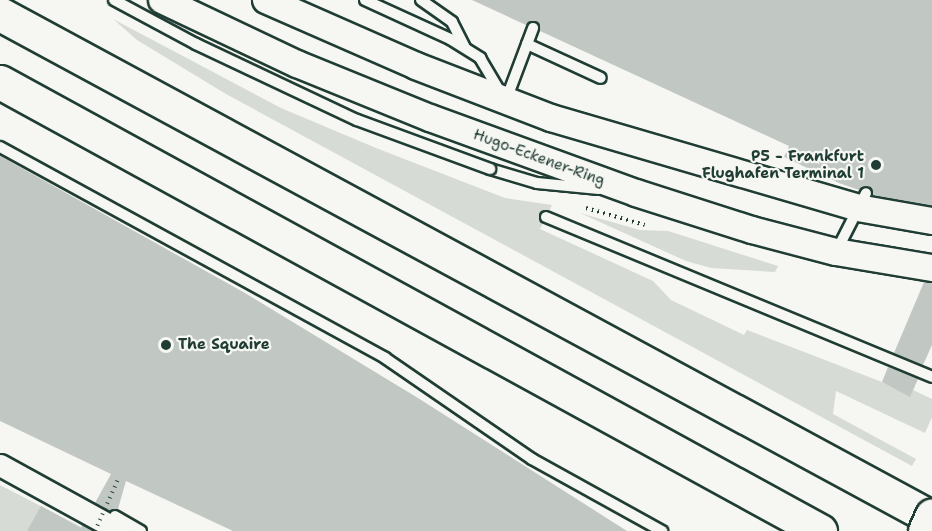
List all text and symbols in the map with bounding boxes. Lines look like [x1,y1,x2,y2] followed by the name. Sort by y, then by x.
[471,126,607,190] street label: Hugo-Eckener-Ring
[702,147,864,182] place label: P5 - Frankfurt Flughafen Terminal 1
[869,158,883,172] marker: P5 - Frankfurt Flughafen Terminal 1
[178,336,270,354] place label: The Squaire
[159,338,173,352] marker: The Squaire

